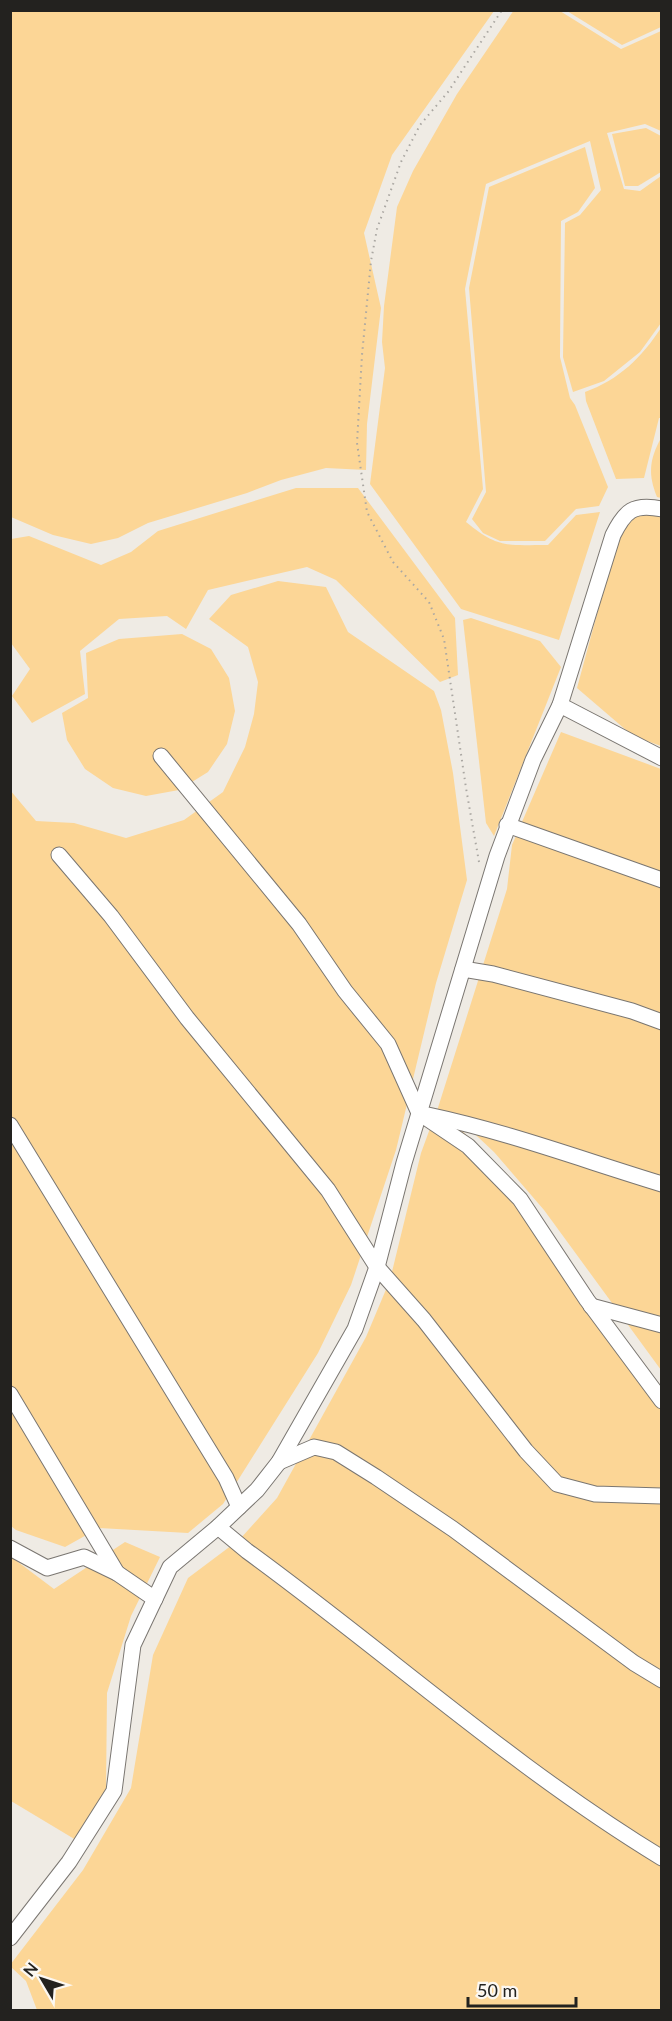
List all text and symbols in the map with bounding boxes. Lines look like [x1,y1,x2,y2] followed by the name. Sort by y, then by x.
[12,1949,72,2009] north arrow
[19,1958,41,1980] text: N
[468,1970,576,2008] scale bar
[477,1979,517,2001] text: 50 m

